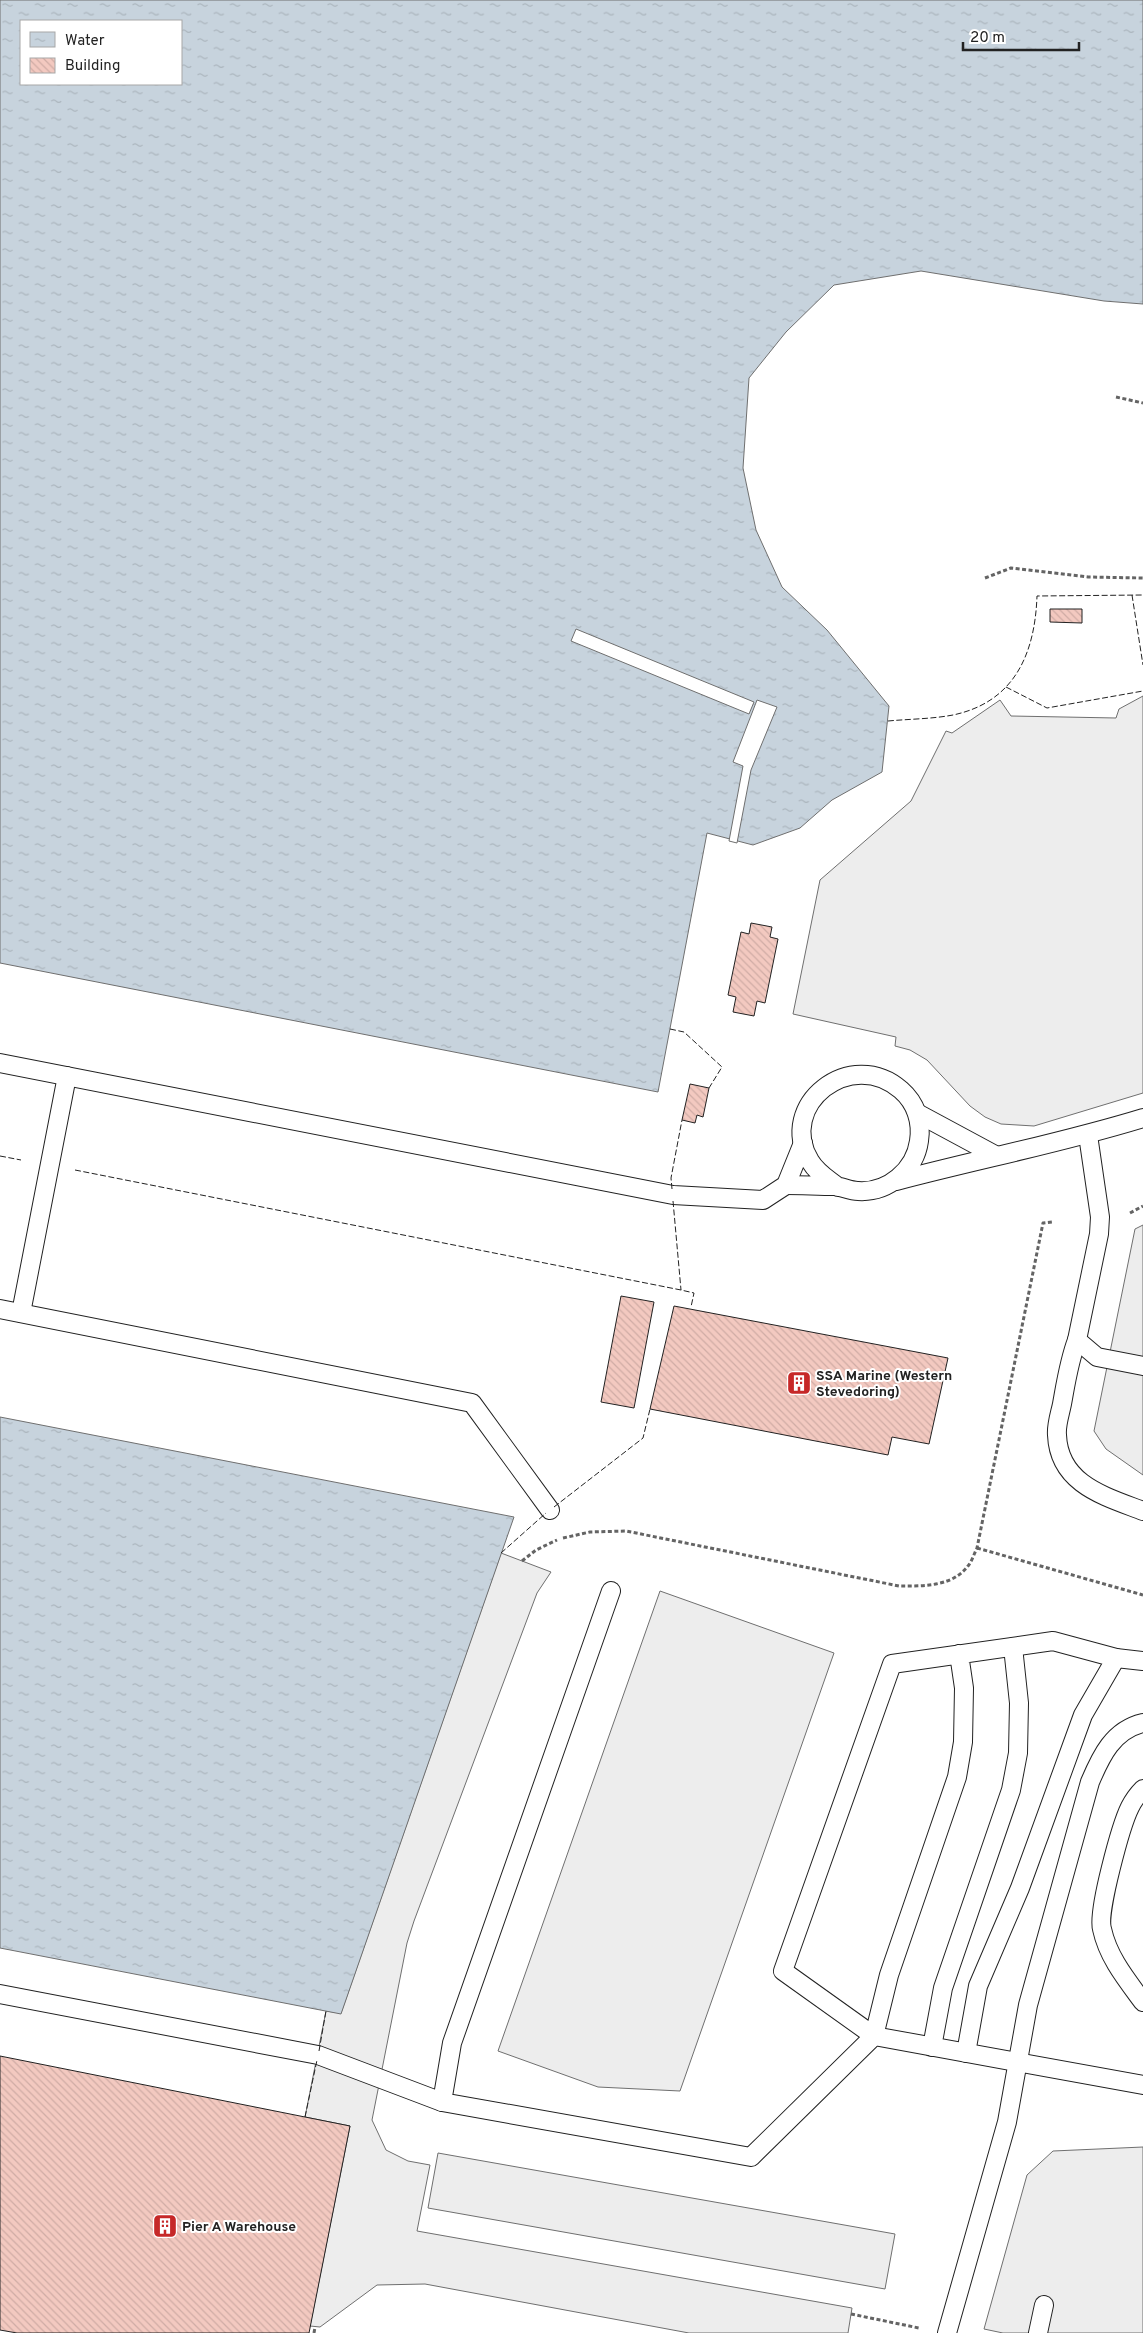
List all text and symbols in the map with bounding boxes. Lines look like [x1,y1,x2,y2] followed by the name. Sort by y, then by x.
[20,20,182,85] legend
[963,20,1079,52] scale bar
[970,29,1005,48] text: 20 m
[65,32,105,51] text: Water
[65,57,120,76] text: Building
[816,1368,952,1401] place label: SSA Marine (Western Stevedoring)
[786,1370,812,1396] building icon: SSA Marine (Western Stevedoring)
[152,2213,178,2239] building icon: Pier A Warehouse
[182,2219,296,2236] place label: Pier A Warehouse

